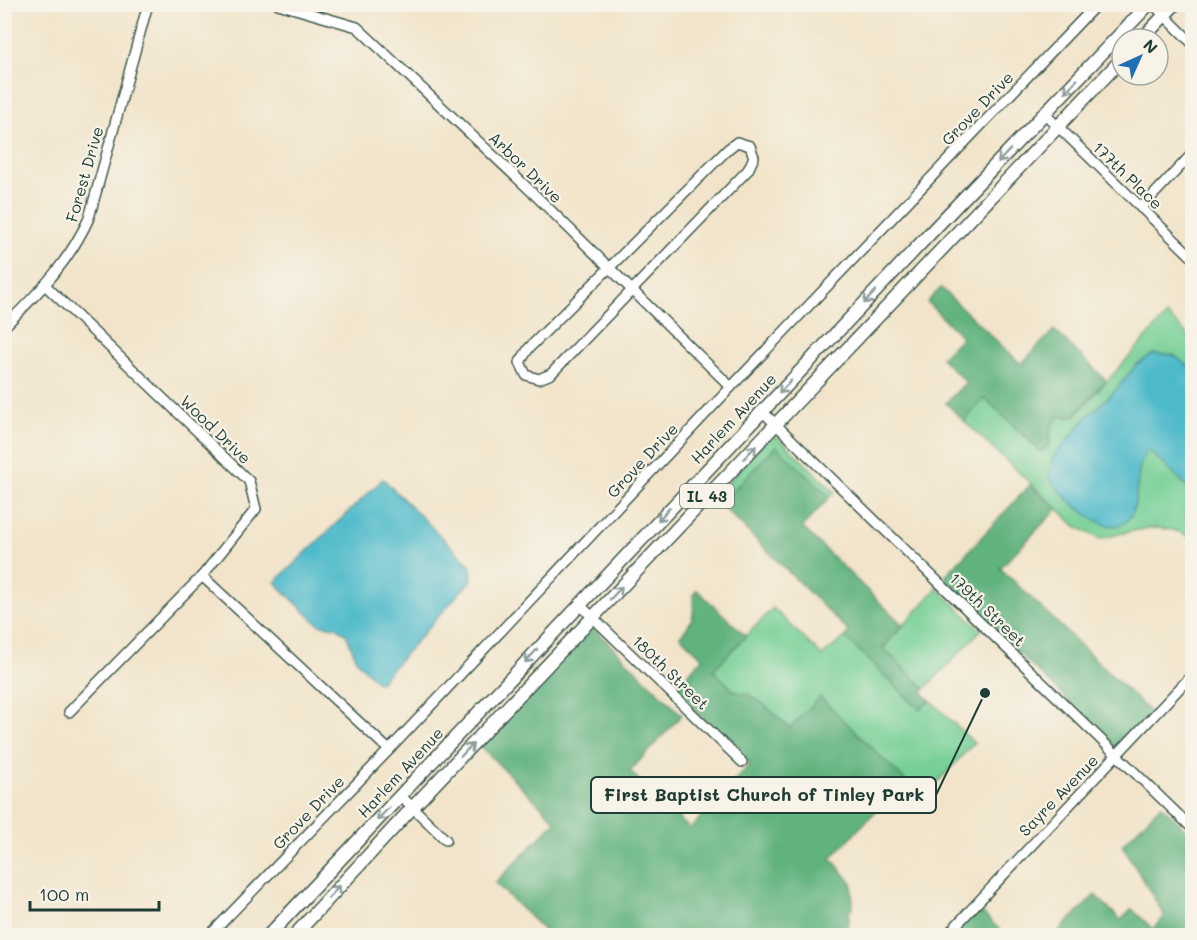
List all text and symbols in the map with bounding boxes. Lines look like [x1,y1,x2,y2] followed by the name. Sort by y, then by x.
[1110,27,1170,87] north arrow
[1139,34,1163,58] text: N
[936,66,1018,150] street label: Grove Drive
[1063,78,1078,93] one-way arrow
[60,124,108,224] street label: Forest Drive
[485,127,567,207] street label: Arbor Drive
[1089,136,1167,214] street label: 177th Place
[996,148,1011,163] one-way arrow
[862,290,877,305] one-way arrow
[686,368,780,468] street label: Harlem Avenue
[778,379,792,394] one-way arrow
[176,390,256,468] street label: Wood Drive
[602,418,682,502] street label: Grove Drive
[742,444,757,459] one-way arrow
[680,484,734,508] road number: IL 43
[657,507,672,522] one-way arrow
[946,568,1030,650] street label: 179th Street
[608,586,623,601] one-way arrow
[628,630,714,714] street label: 180th Street
[524,649,538,664] one-way arrow
[353,722,447,822] street label: Harlem Avenue
[459,742,474,757] one-way arrow
[1014,750,1102,840] street label: Sayre Avenue
[267,770,349,854] street label: Grove Drive
[591,777,936,813] callout: First Baptist Church of Tinley Park
[604,782,924,806] text: First Baptist Church of Tinley Park
[376,807,391,822] one-way arrow
[30,874,159,912] scale bar
[39,882,89,906] text: 100 m
[327,885,341,900] one-way arrow

